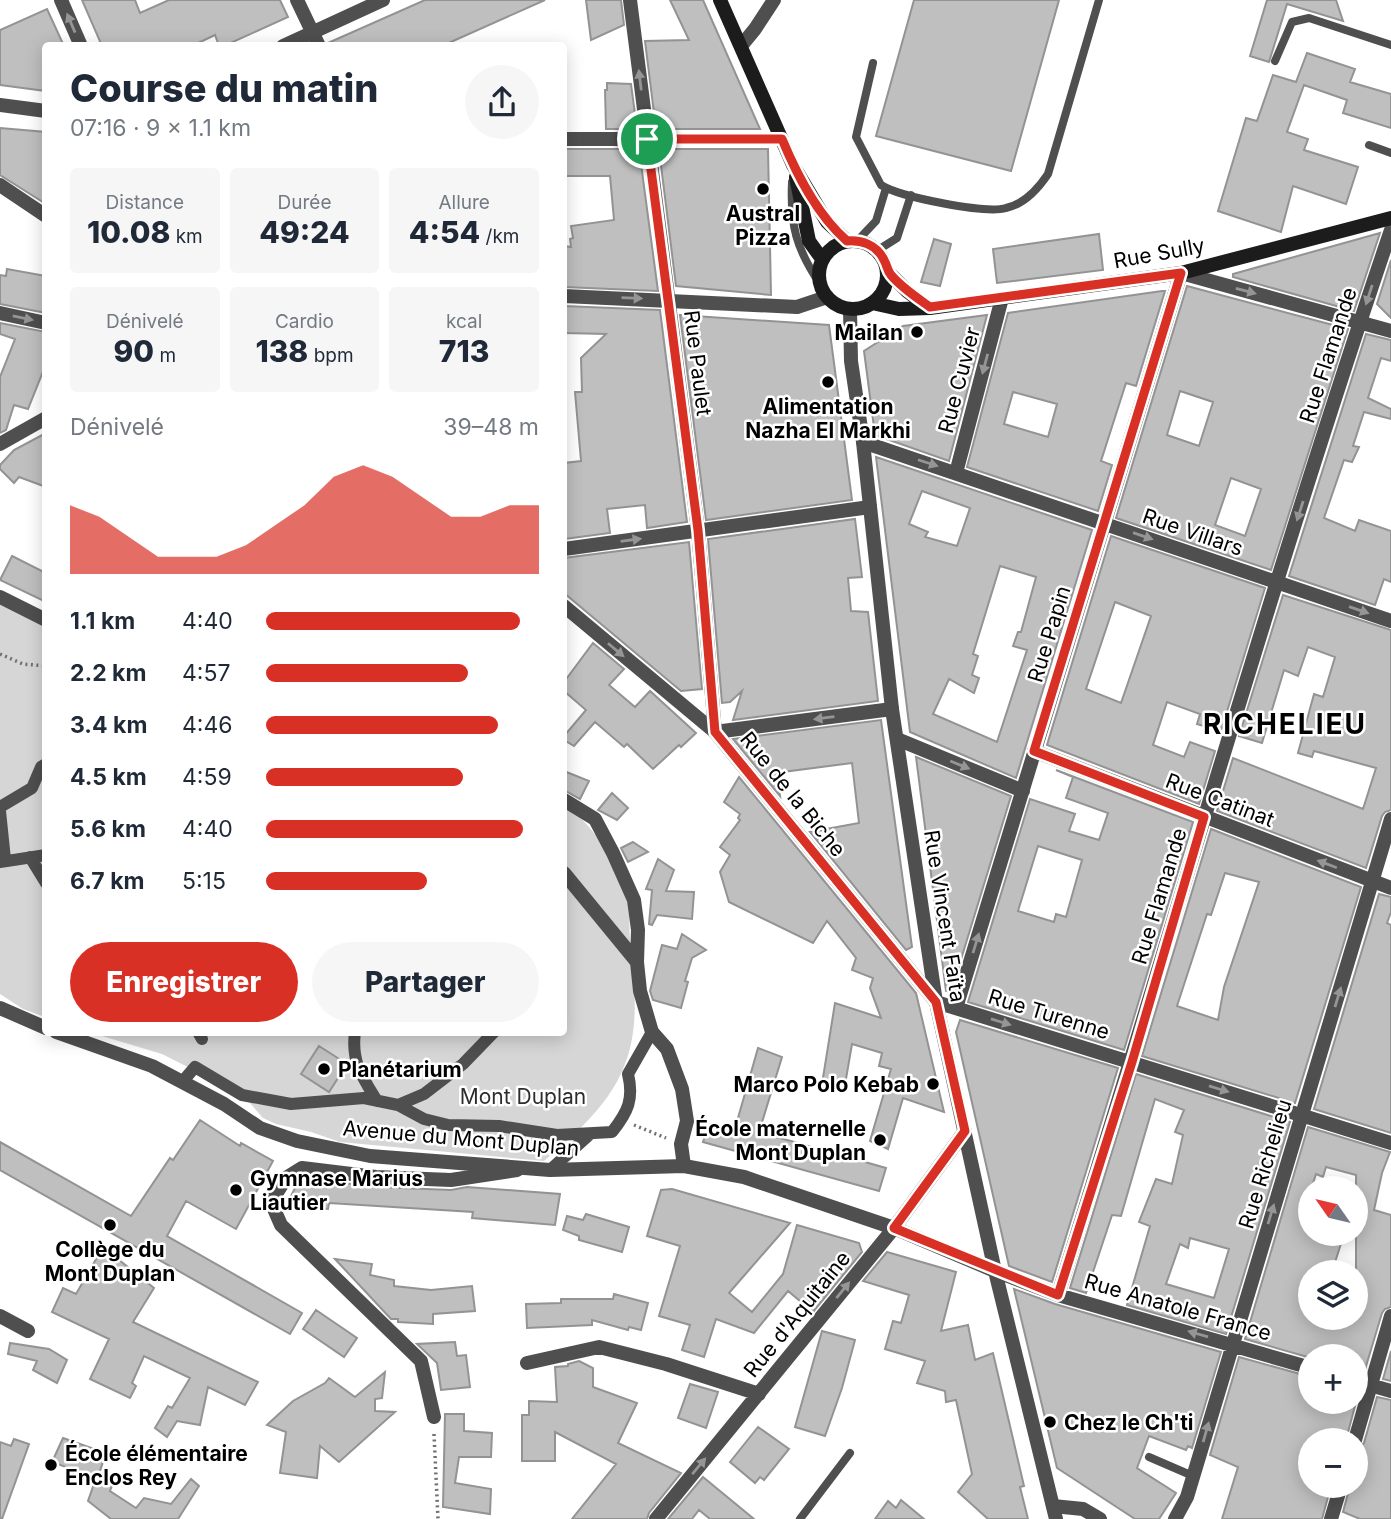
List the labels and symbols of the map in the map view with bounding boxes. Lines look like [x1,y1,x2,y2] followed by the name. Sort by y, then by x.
[65,13,77,33] one-way arrow
[634,69,645,91] one-way arrow
[617,109,677,169] pin
[755,181,771,197] marker: Austral Pizza
[726,201,800,250] place label: Austral Pizza
[1111,233,1207,273] street label: Rue Sully
[1294,284,1362,426] street label: Rue Flamande
[1363,284,1374,305] one-way arrow
[1236,286,1257,296] one-way arrow
[621,293,643,304] one-way arrow
[679,309,717,417] street label: Rue Paulet
[12,313,34,324] one-way arrow
[835,320,903,345] place label: Mailan
[909,324,925,340] marker: Mailan
[933,324,985,436] street label: Rue Cuvier
[979,353,990,375] one-way arrow
[820,374,836,390] marker: Alimentation Nazha El Markhi
[745,394,911,443] place label: Alimentation Nazha El Markhi
[917,458,938,469] one-way arrow
[1294,501,1304,522] one-way arrow
[1139,503,1247,561] street label: Rue Villars
[1133,532,1154,542] one-way arrow
[620,534,642,545] one-way arrow
[1022,583,1076,685] street label: Rue Papin
[1348,605,1369,616] one-way arrow
[608,642,625,657] one-way arrow
[1203,707,1367,741] district label: RICHELIEU
[813,712,835,723] one-way arrow
[735,727,851,861] street label: Rue de la Biche
[950,759,971,770] one-way arrow
[1162,768,1278,832] street label: Rue Catinat
[1126,825,1192,967] street label: Rue Flamande
[919,828,971,1004] street label: Rue Vincent Faïta
[1317,858,1338,869] one-way arrow
[972,932,982,953] one-way arrow
[985,984,1113,1044] street label: Rue Turenne
[1333,986,1343,1007] one-way arrow
[991,1017,1012,1027] one-way arrow
[338,1057,462,1082] place label: Planétarium
[316,1061,332,1077] marker: Planétarium
[733,1072,919,1097] place label: Marco Polo Kebab
[925,1076,941,1092] marker: Marco Polo Kebab
[460,1084,586,1109] park label: Mont Duplan
[1208,1084,1229,1095] one-way arrow
[1233,1096,1297,1232] street label: Rue Richelieu
[342,1115,580,1161] street label: Avenue du Mont Duplan
[695,1115,866,1165] place label: École maternelle Mont Duplan
[872,1132,888,1148] marker: École maternelle Mont Duplan
[250,1166,423,1215] place label: Gymnase Marius Liautier
[1298,1176,1368,1246] north arrow
[228,1182,244,1198] marker: Gymnase Marius Liautier
[1267,1204,1277,1225] one-way arrow
[102,1217,118,1233] marker: Collège du Mont Duplan
[45,1237,175,1286] place label: Collège du Mont Duplan
[739,1246,855,1382] street label: Rue d'Aquitaine
[1082,1268,1274,1346] street label: Rue Anatole France
[835,1282,850,1299] one-way arrow
[1187,1329,1208,1339] one-way arrow
[1064,1410,1194,1435] place label: Chez le Ch'ti
[1042,1414,1058,1430] marker: Chez le Ch'ti
[1201,1421,1211,1442] one-way arrow
[65,1440,248,1490] place label: École élémentaire Enclos Rey
[43,1457,59,1473] marker: École élémentaire Enclos Rey
[691,1458,706,1475] one-way arrow

